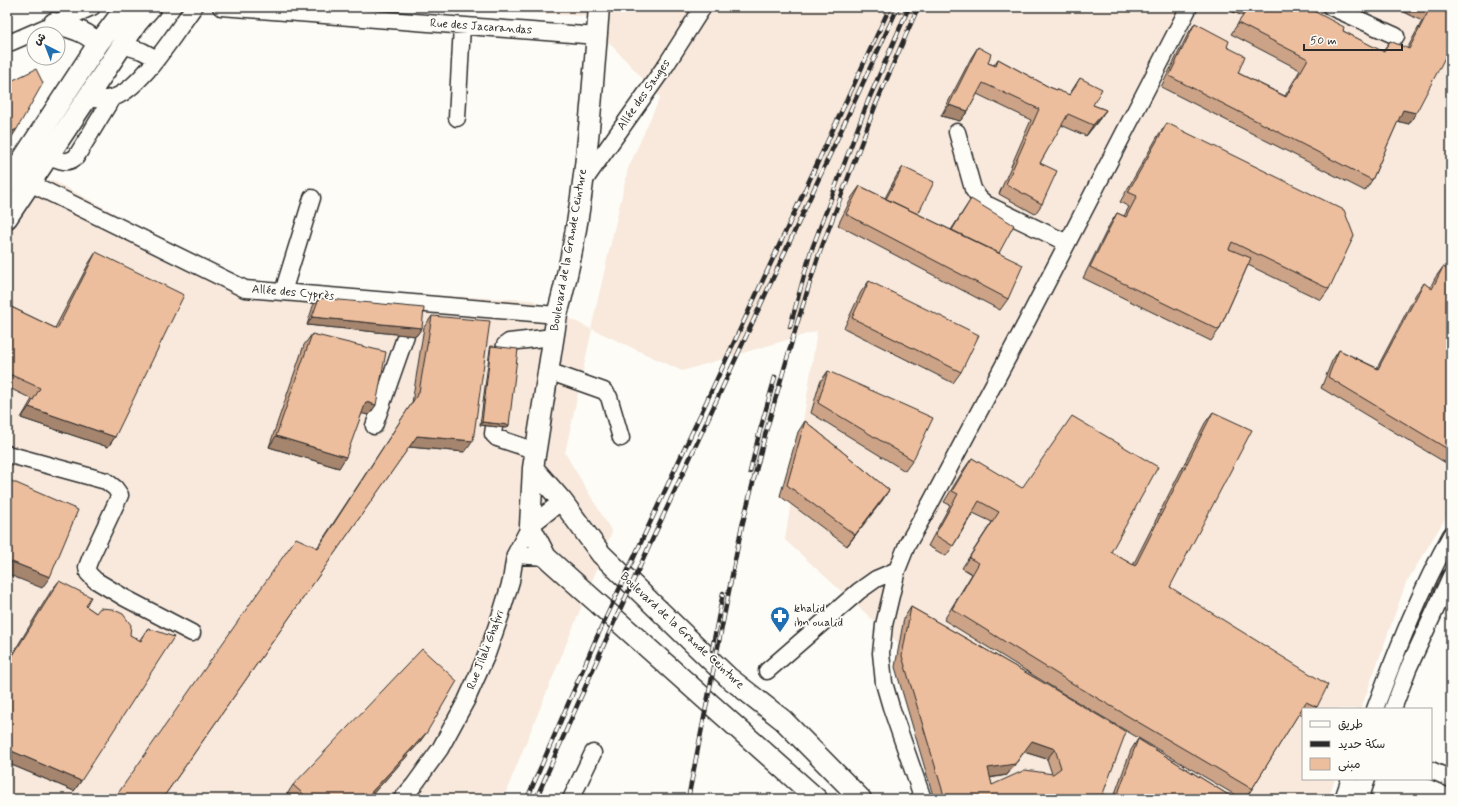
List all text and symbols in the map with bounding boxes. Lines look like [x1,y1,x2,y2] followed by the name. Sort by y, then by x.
[429,15,533,39] street label: Rue des Jacarandas
[26,26,66,66] north arrow
[1304,26,1402,52] scale bar
[31,30,49,49] text: ش
[1310,33,1337,49] text: 50 m
[614,56,674,134] street label: Allée des Sauges
[547,168,591,332] street label: Boulevard de la Grande Ceinture
[251,281,336,305] street label: Allée des Cyprès
[616,569,748,693] street label: Boulevard de la Grande Ceinture
[794,601,843,631] place label: khalid ibn oualid
[769,605,791,633] pharmacy icon: khalid ibn oualid
[464,608,509,692] street label: Rue Jilali Ghafiri
[1302,708,1432,780] legend
[1338,717,1363,733] text: طريق
[1338,737,1385,753] text: سكة حديد
[1338,757,1361,773] text: مبنى

